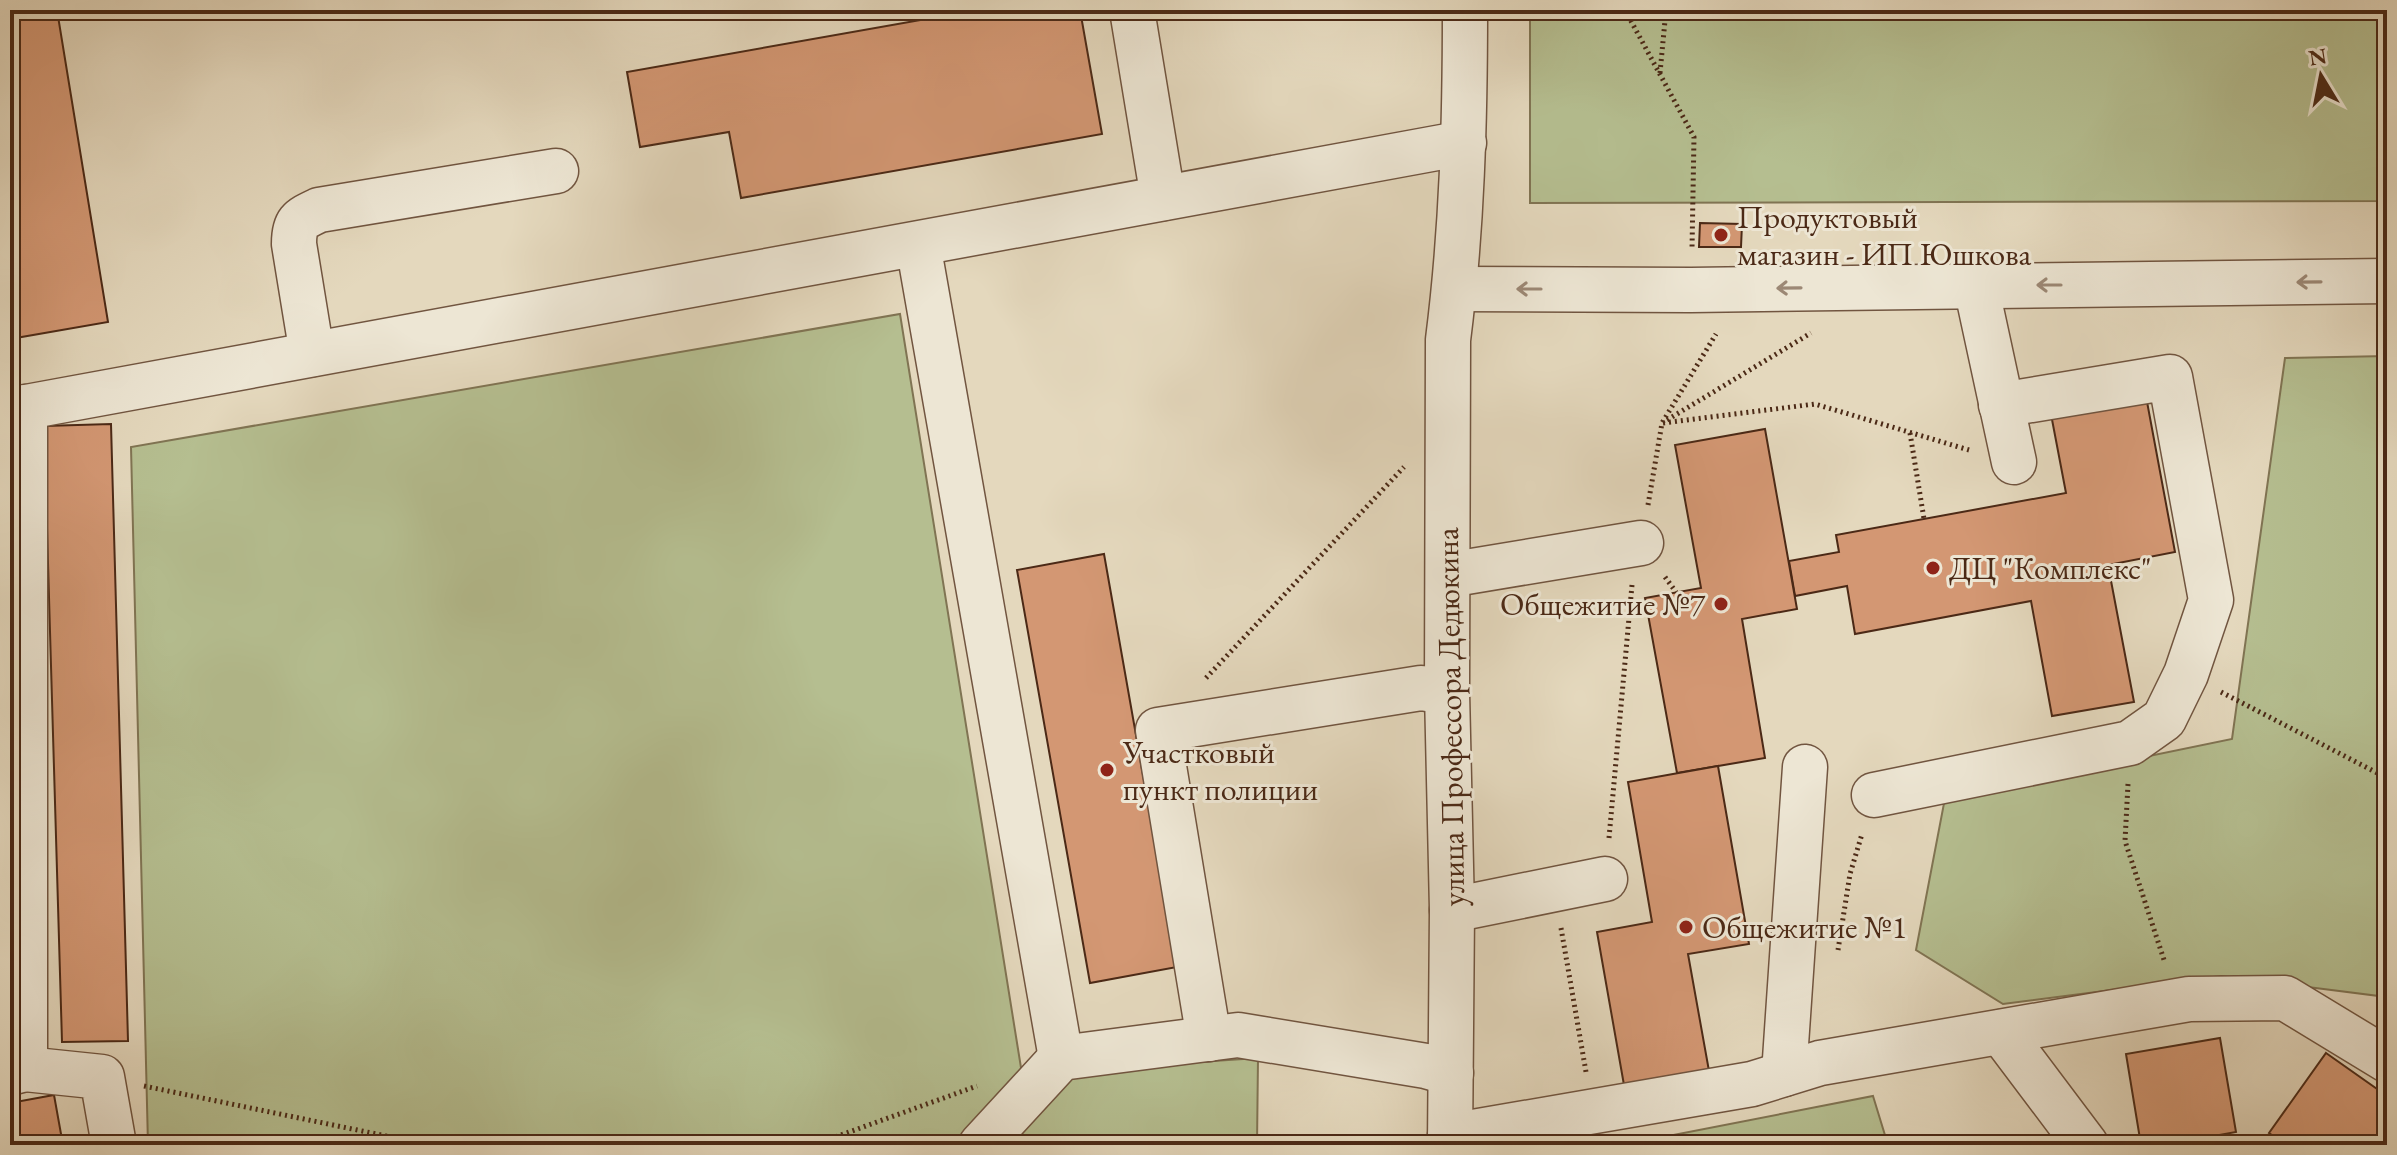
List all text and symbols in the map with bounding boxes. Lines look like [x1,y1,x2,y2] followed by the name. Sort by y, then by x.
[2281,36,2361,116] north arrow
[2306,41,2329,73] text: N
[1737,196,2032,275] place label: Продуктовый магазин - ИП Юшкова
[1712,226,1730,244] marker: Продуктовый магазин - ИП Юшкова
[2296,275,2323,290] one-way arrow
[2036,277,2063,293] one-way arrow
[1776,280,1803,296] one-way arrow
[1516,281,1543,297] one-way arrow
[1426,527,1474,907] street label: улица Профессора Дедюкина
[1949,547,2152,589] place label: ДЦ "Комплекс"
[1924,559,1942,577] marker: ДЦ "Комплекс"
[1500,583,1706,625] place label: Общежитие №7
[1712,595,1730,613] marker: Общежитие №7
[1122,731,1318,810] place label: Участковый пункт полиции
[1098,761,1116,779] marker: Участковый пункт полиции
[1702,906,1907,948] place label: Общежитие №1
[1677,918,1695,936] marker: Общежитие №1

